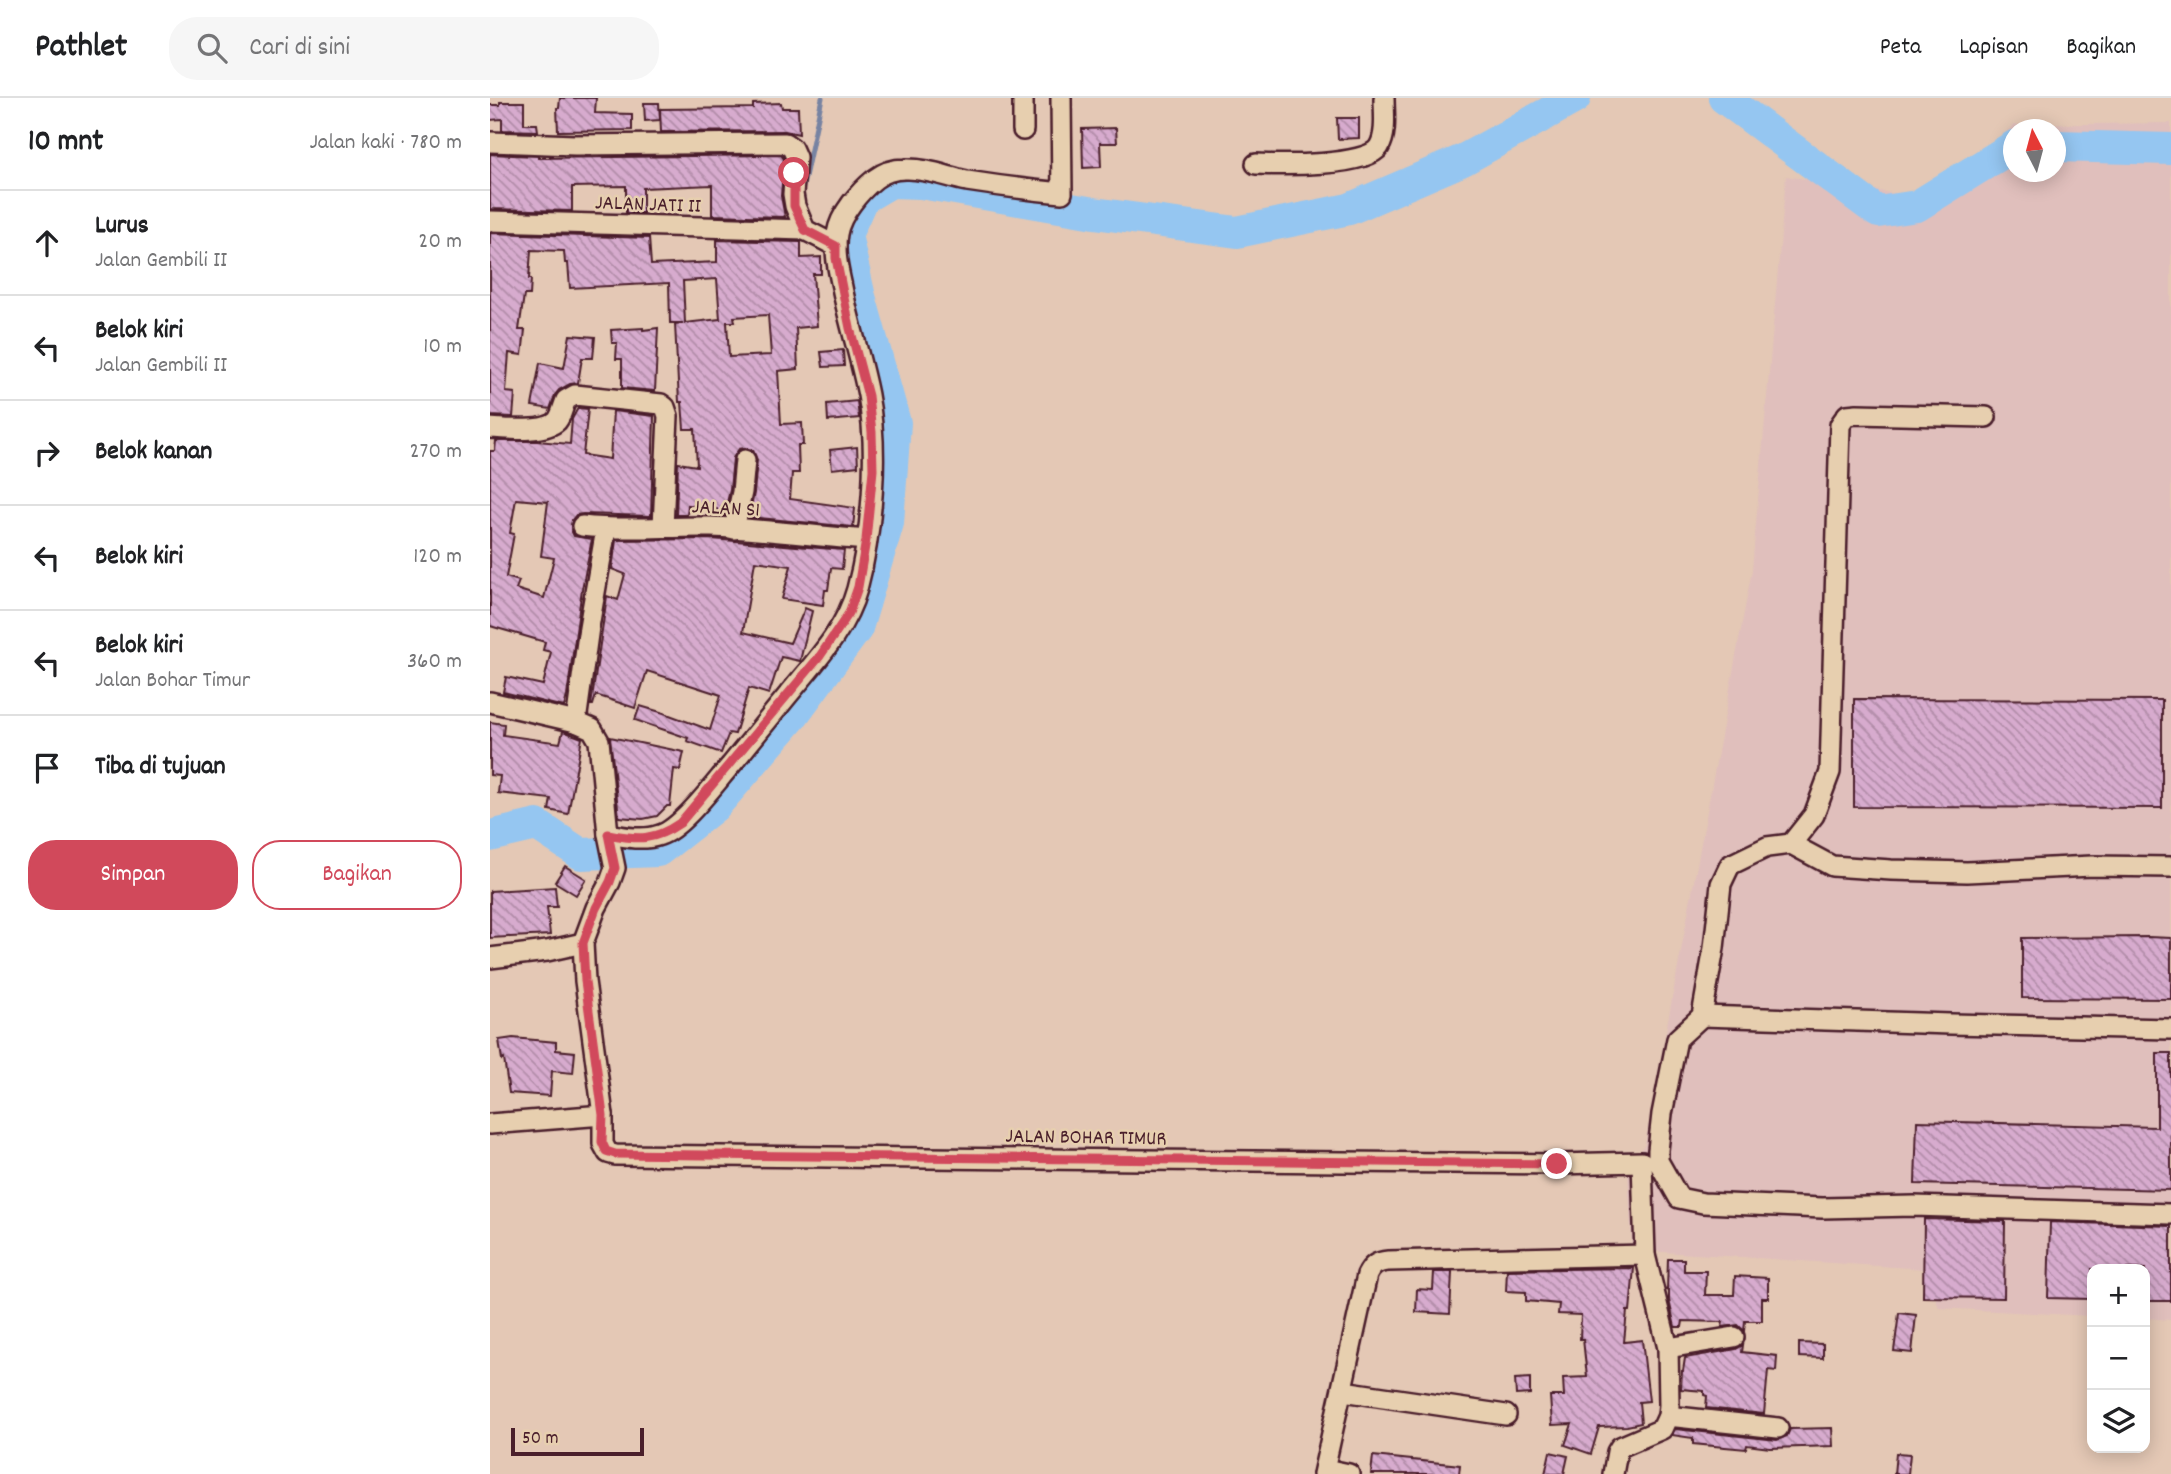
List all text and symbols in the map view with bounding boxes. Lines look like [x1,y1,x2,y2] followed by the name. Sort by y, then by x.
[169,17,659,80] search box
[35,25,127,72] text: Pathlet
[193,29,231,67] icon: search
[249,30,350,67] text: Cari di sini
[1880,31,1921,65] text: Peta
[1959,31,2028,65] text: Lapisan
[2066,31,2136,65] text: Bagikan
[2003,119,2066,182] north arrow
[28,122,103,165] text: 10 mnt
[309,127,462,160] text: Jalan kaki · 780 m
[778,157,809,188] route start
[594,189,702,223] street label: JALAN JATI II
[95,208,149,245] text: Lurus
[28,224,66,262] icon: ahead
[418,226,462,259] text: 20 m
[95,245,227,278] text: Jalan Gembili II
[95,313,183,350] text: Belok kiri
[28,329,66,367] icon: left
[423,331,462,364] text: 10 m
[95,350,227,383] text: Jalan Gembili II
[28,434,66,472] icon: right
[95,434,212,471] text: Belok kanan
[410,436,462,469] text: 270 m
[691,493,761,527] street label: JALAN S1
[28,539,66,577] icon: left
[95,539,183,576] text: Belok kiri
[413,541,462,574] text: 120 m
[95,628,183,665] text: Belok kiri
[28,644,66,682] icon: left
[407,646,462,679] text: 360 m
[95,665,250,698] text: Jalan Bohar Timur
[28,749,66,787] icon: arrive
[95,749,226,786] text: Tiba di tujuan
[28,840,238,910] button: Simpan
[252,840,462,910] button: Bagikan
[1005,1123,1167,1155] street label: JALAN BOHAR TIMUR
[1541,1148,1572,1179] route end
[2087,1264,2150,1453] map controls
[2087,1264,2150,1327] button: +
[2087,1327,2150,1390] button: −
[2087,1390,2150,1453] button: layers
[511,1425,644,1457] scale bar
[522,1426,559,1453] text: 50 m

